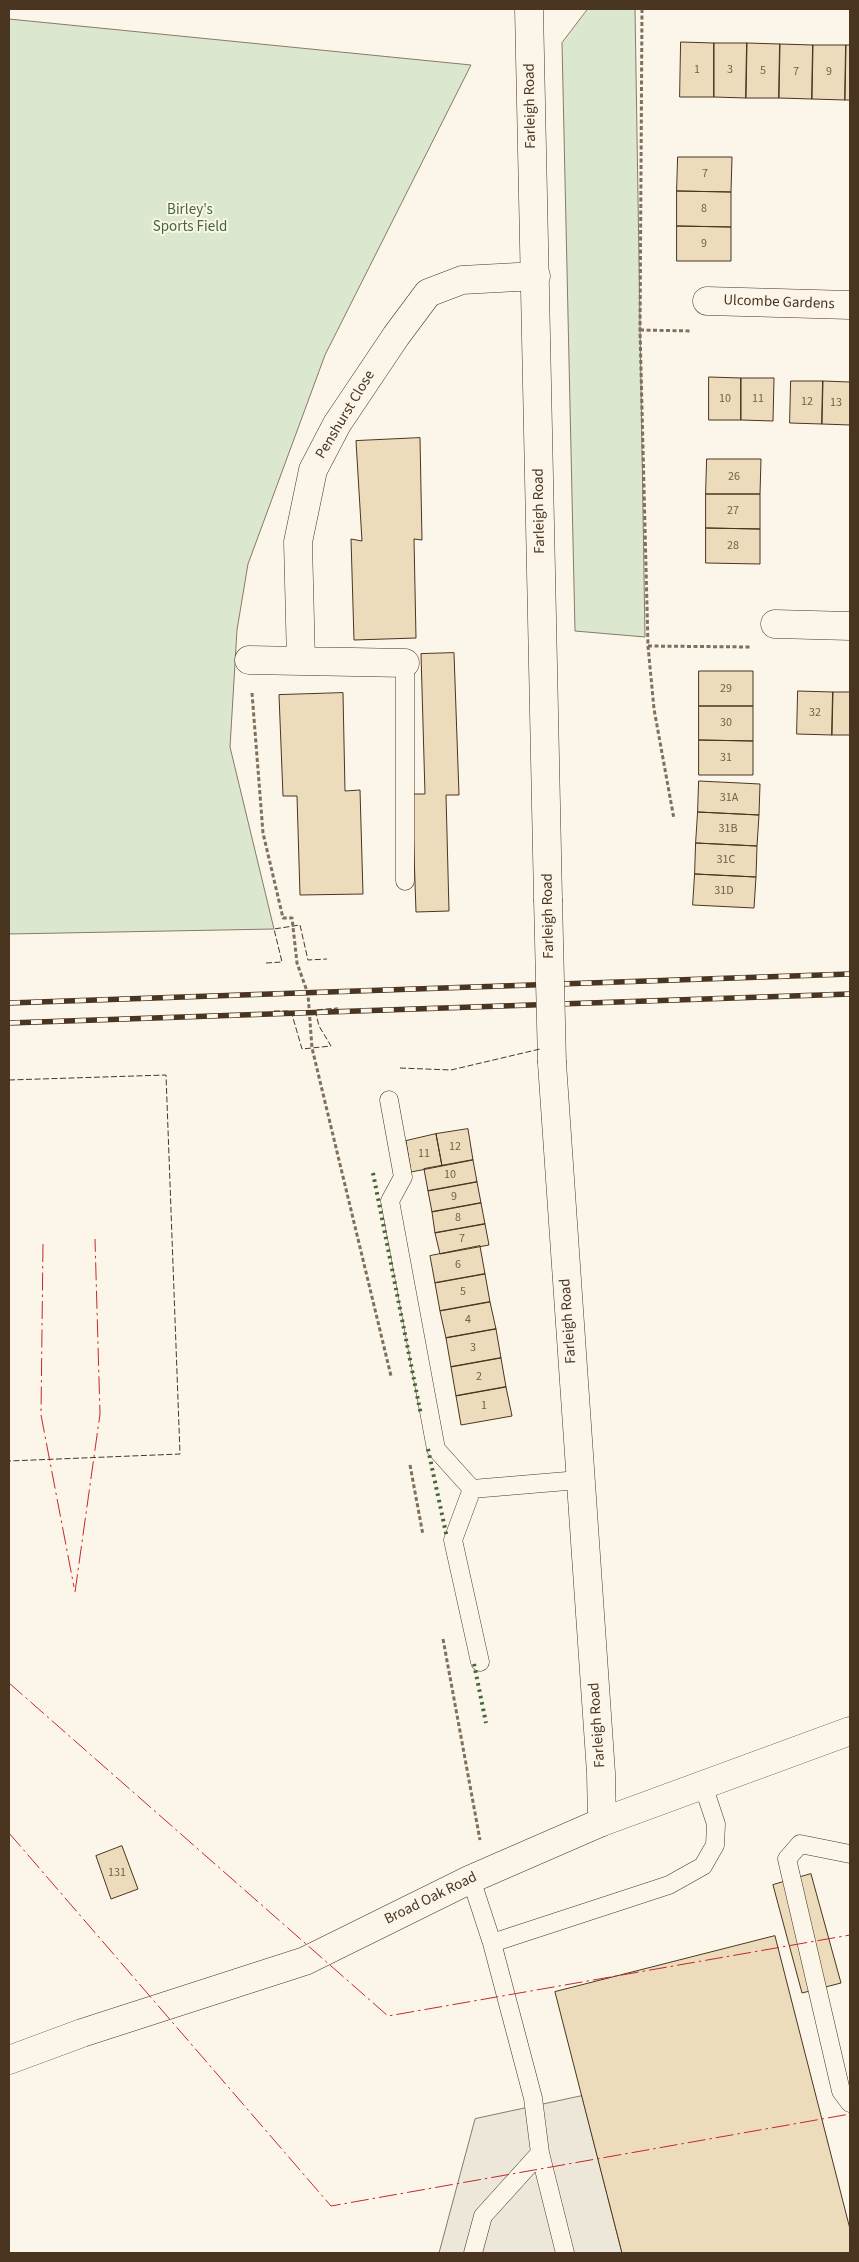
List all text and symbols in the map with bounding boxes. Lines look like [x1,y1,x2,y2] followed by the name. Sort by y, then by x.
[521,63,541,149] street label: Farleigh Road
[694,63,700,77] house number: 1
[727,63,733,77] house number: 3
[760,64,766,78] house number: 5
[793,65,799,79] house number: 7
[826,65,832,79] house number: 9
[702,167,708,181] house number: 7
[153,202,227,237] park label: Birley's Sports Field
[701,202,707,216] house number: 8
[701,237,707,251] house number: 9
[723,292,835,314] street label: Ulcombe Gardens
[313,368,379,462] street label: Penshurst Close
[719,392,731,406] house number: 10
[752,392,764,406] house number: 11
[801,395,813,409] house number: 12
[830,396,842,410] house number: 13
[530,468,550,554] street label: Farleigh Road
[728,470,740,484] house number: 26
[727,504,739,518] house number: 27
[727,539,739,553] house number: 28
[720,682,732,696] house number: 29
[809,706,821,720] house number: 32
[720,716,732,730] house number: 30
[720,751,732,765] house number: 31
[720,791,738,805] house number: 31A
[719,822,737,836] house number: 31B
[717,853,735,867] house number: 31C
[539,873,559,959] street label: Farleigh Road
[714,884,734,898] house number: 31D
[449,1140,461,1154] house number: 12
[418,1147,430,1161] house number: 11
[444,1168,456,1182] house number: 10
[451,1190,457,1204] house number: 9
[455,1211,461,1225] house number: 8
[459,1232,465,1246] house number: 7
[455,1258,461,1272] house number: 6
[557,1278,581,1364] street label: Farleigh Road
[460,1285,466,1299] house number: 5
[465,1313,471,1327] house number: 4
[470,1341,476,1355] house number: 3
[476,1370,482,1384] house number: 2
[481,1399,487,1413] house number: 1
[586,1682,610,1768] street label: Farleigh Road
[108,1866,126,1880] house number: 131
[382,1869,480,1929] street label: Broad Oak Road

